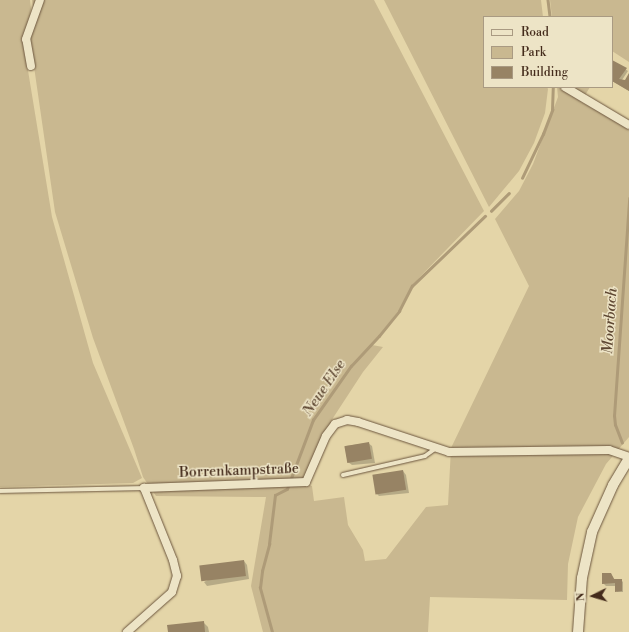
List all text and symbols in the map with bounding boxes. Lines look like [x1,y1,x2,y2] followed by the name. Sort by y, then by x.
[483,16,613,88] legend
[521,25,549,40] text: Road
[521,45,546,60] text: Park
[521,65,568,80] text: Building
[599,287,621,355] water label: Moorbach
[299,356,349,420] water label: Neue Else
[179,461,299,481] street label: Borrenkampstraße
[573,576,613,616] north arrow
[574,592,588,602] text: N

